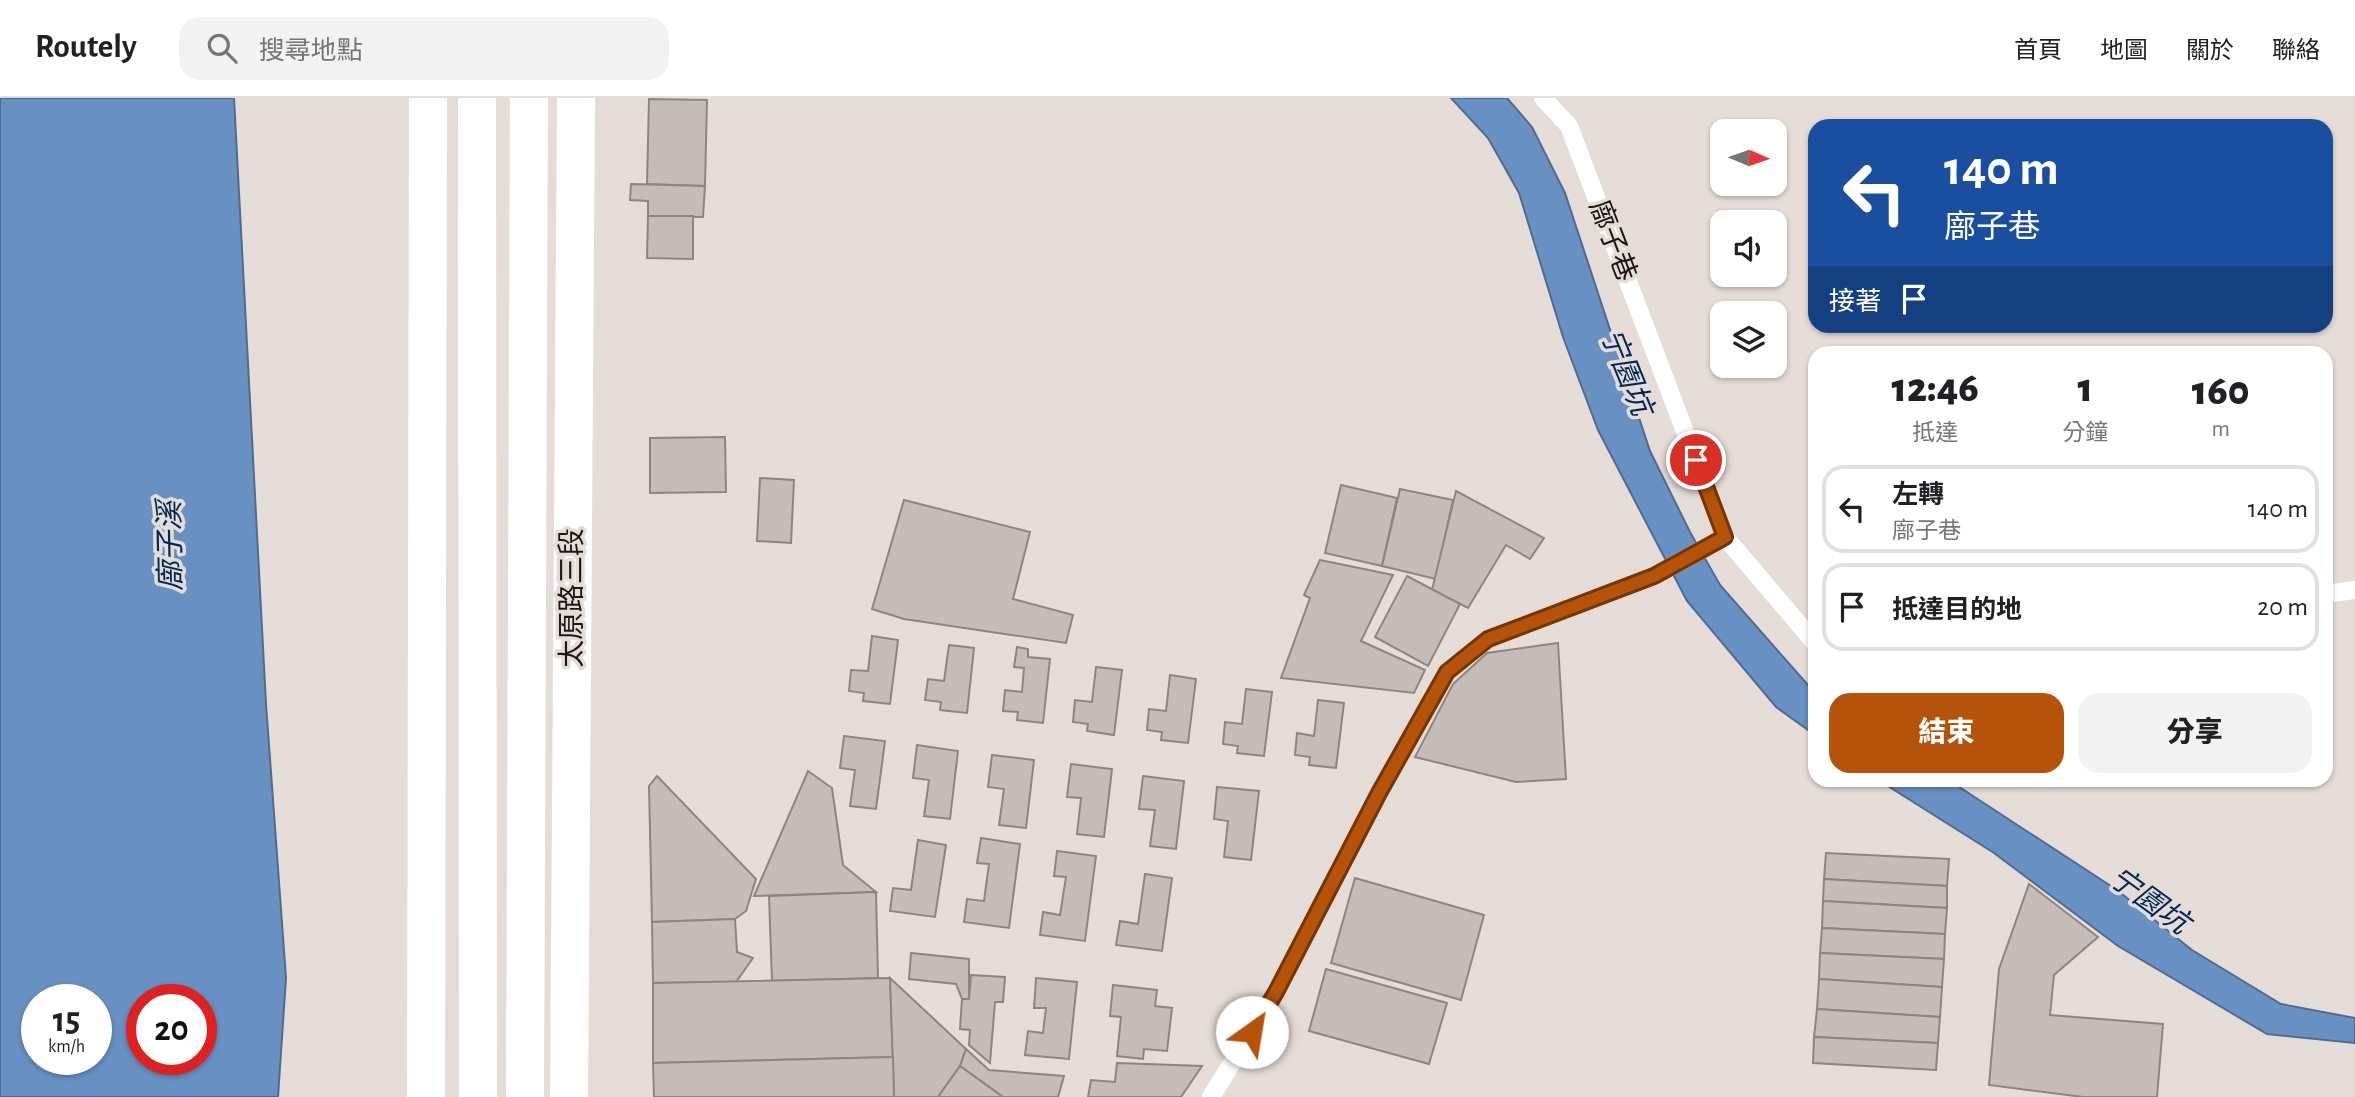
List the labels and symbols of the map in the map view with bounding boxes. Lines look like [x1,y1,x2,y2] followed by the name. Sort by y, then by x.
[1710,119,1787,196] north arrow
[1584,196,1642,285] street label: 廍子巷
[1595,324,1660,423] water label: 宁園坑
[1666,430,1726,490] pin
[153,497,187,591] water label: 廍子溪
[557,528,587,668] street label: 太原路三段
[2104,861,2199,942] water label: 宁園坑
[126,984,217,1075] speed limit sign: 20
[1215,995,1289,1069] position arrow

